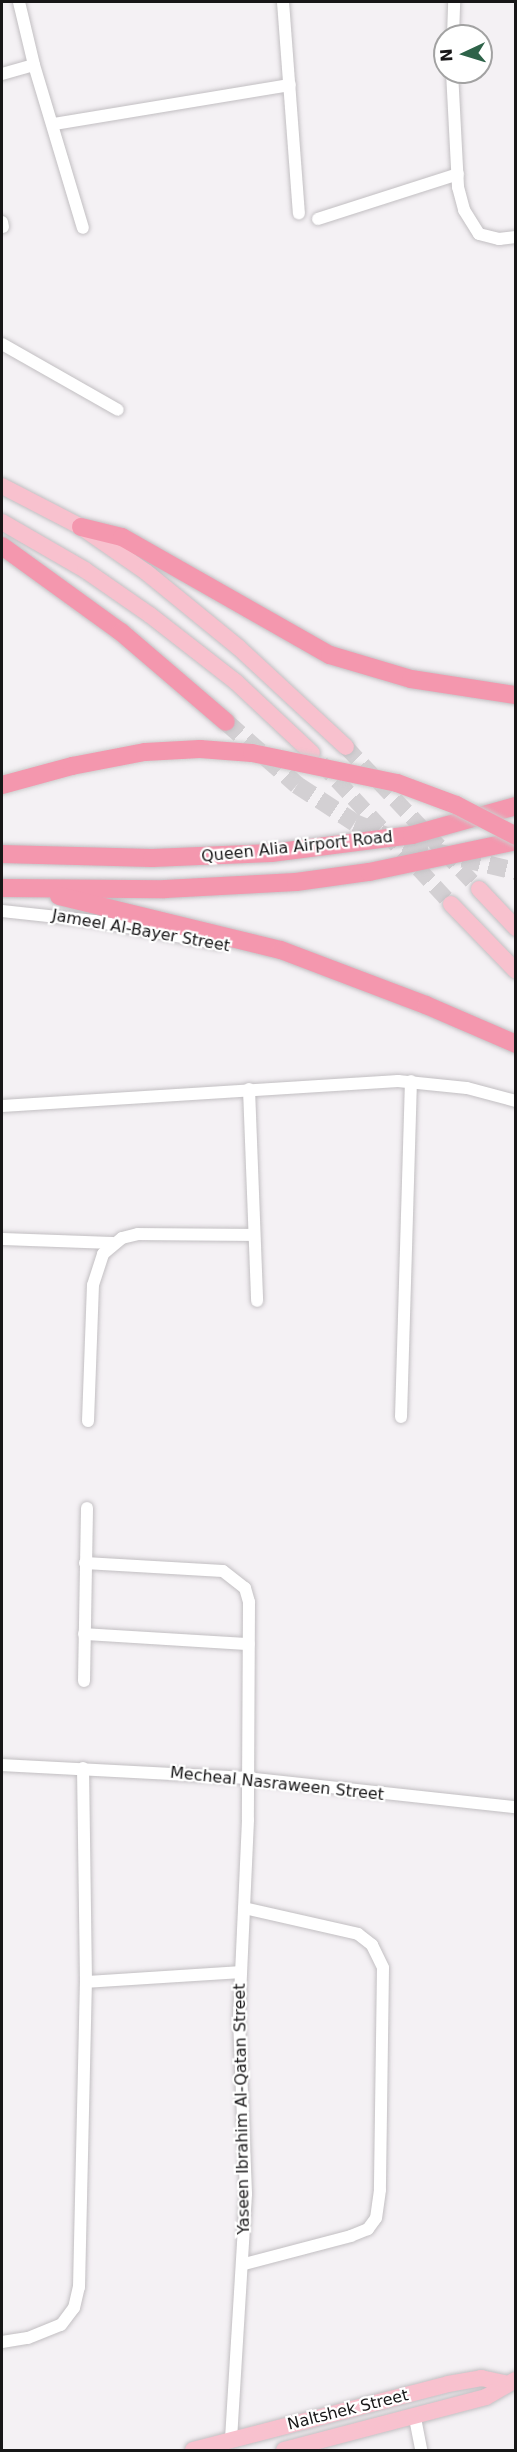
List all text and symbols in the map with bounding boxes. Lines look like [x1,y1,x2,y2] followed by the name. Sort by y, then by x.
[433,24,493,84] north arrow
[437,48,456,63] text: N
[200,827,394,867] street label: Queen Alia Airport Road
[51,906,231,956] street label: Jameel Al-Bayer Street
[169,1763,385,1805] street label: Mecheal Nasraween Street
[230,1983,254,2235] street label: Yaseen Ibrahim Al-Qatan Street
[286,2386,410,2434] street label: Naltshek Street

